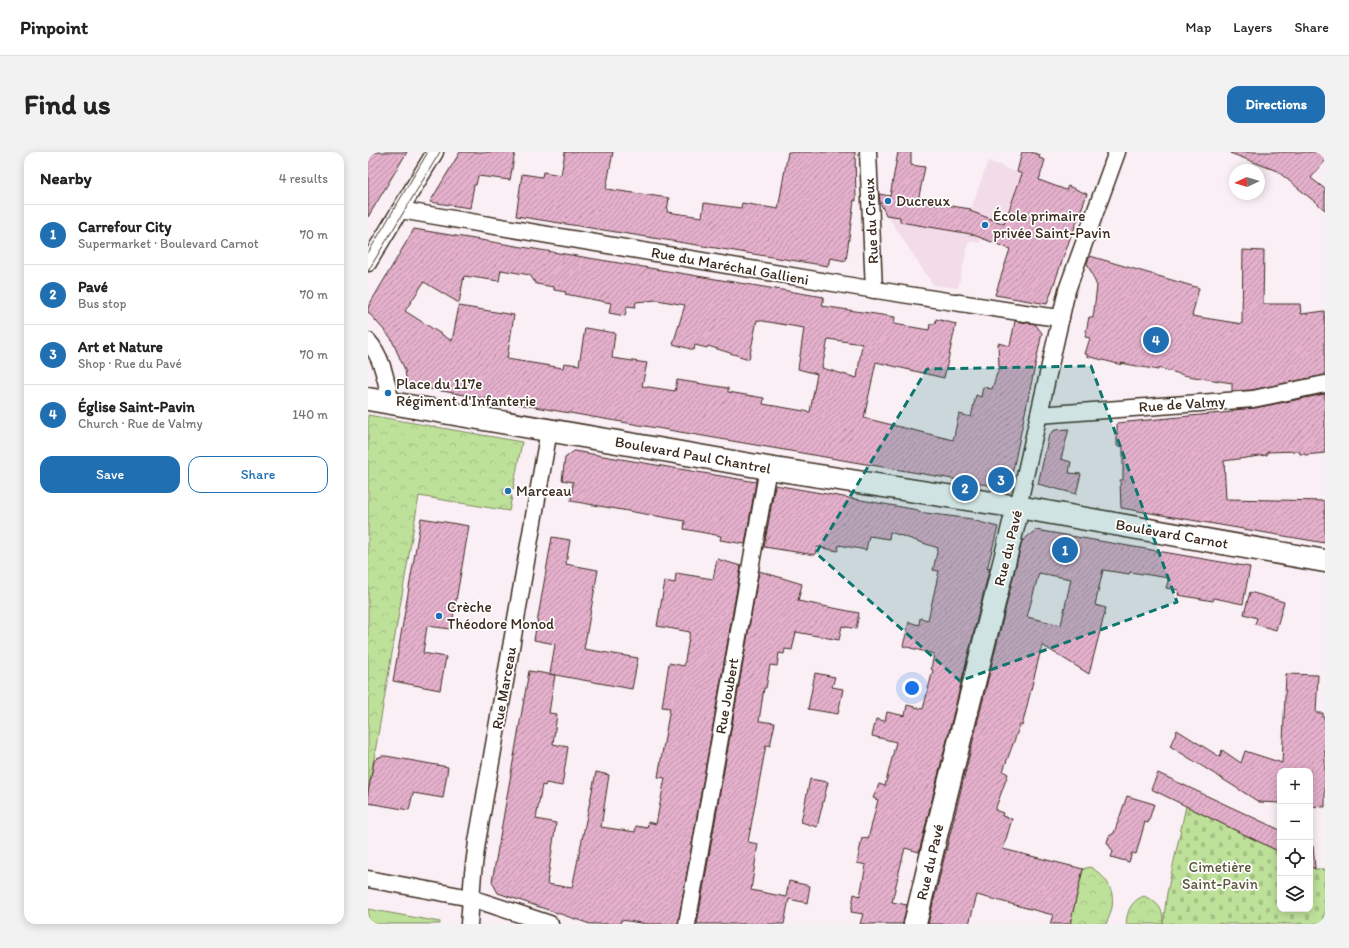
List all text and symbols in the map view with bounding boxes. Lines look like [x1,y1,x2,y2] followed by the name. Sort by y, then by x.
[20,16,88,39] text: Pinpoint
[1186,19,1211,36] text: Map
[1233,19,1272,36] text: Layers
[1294,19,1329,36] text: Share
[1227,86,1325,123] button: Directions
[24,87,111,121] text: Find us
[1229,164,1265,200] north arrow
[40,168,92,188] text: Nearby
[279,171,328,186] text: 4 results
[860,177,882,264] street label: Rue du Creux
[896,192,950,210] place label: Ducreux
[883,196,893,206] marker: Ducreux
[993,207,1111,242] place label: École primaire privée Saint-Pavin
[78,218,171,236] text: Carrefour City
[980,220,990,230] marker: École primaire privée Saint-Pavin
[50,227,56,242] text: 1
[300,227,328,242] text: 70 m
[78,236,259,251] text: Supermarket · Boulevard Carnot
[650,243,810,289] street label: Rue du Maréchal Gallieni
[78,278,108,296] text: Pavé
[50,287,56,302] text: 2
[300,287,328,302] text: 70 m
[78,296,126,311] text: Bus stop
[1143,325,1169,355] pin: 4
[78,338,163,356] text: Art et Nature
[49,347,57,362] text: 3
[300,347,328,362] text: 70 m
[78,356,182,371] text: Shop · Rue du Pavé
[396,375,536,410] place label: Place du 117e Régiment d'Infanterie
[383,388,393,398] marker: Place du 117e Régiment d'Infanterie
[1138,392,1226,416] street label: Rue de Valmy
[78,398,195,416] text: Église Saint-Pavin
[49,407,57,422] text: 4
[292,407,328,422] text: 140 m
[78,416,203,431] text: Church · Rue de Valmy
[614,432,773,478] street label: Boulevard Paul Chantrel
[40,456,180,493] button: Save
[188,456,328,493] button: Share
[988,465,1014,495] pin: 3
[952,473,978,503] pin: 2
[516,482,572,500] place label: Marceau
[503,486,513,496] marker: Marceau
[990,508,1026,588] street label: Rue du Pavé
[1114,515,1230,553] street label: Boulevard Carnot
[1052,535,1078,565] pin: 1
[447,598,554,633] place label: Crèche Théodore Monod
[434,611,444,621] marker: Crèche Théodore Monod
[488,645,520,731] street label: Rue Marceau
[711,656,743,735] street label: Rue Joubert
[902,678,922,698] your location
[1277,768,1313,912] map controls
[1277,768,1313,804] button: +
[1277,804,1313,840] button: −
[912,822,948,902] street label: Rue du Pavé
[1277,840,1313,876] button: locate
[1182,858,1258,893] park label: Cimetière Saint-Pavin
[1277,876,1313,912] button: layers

